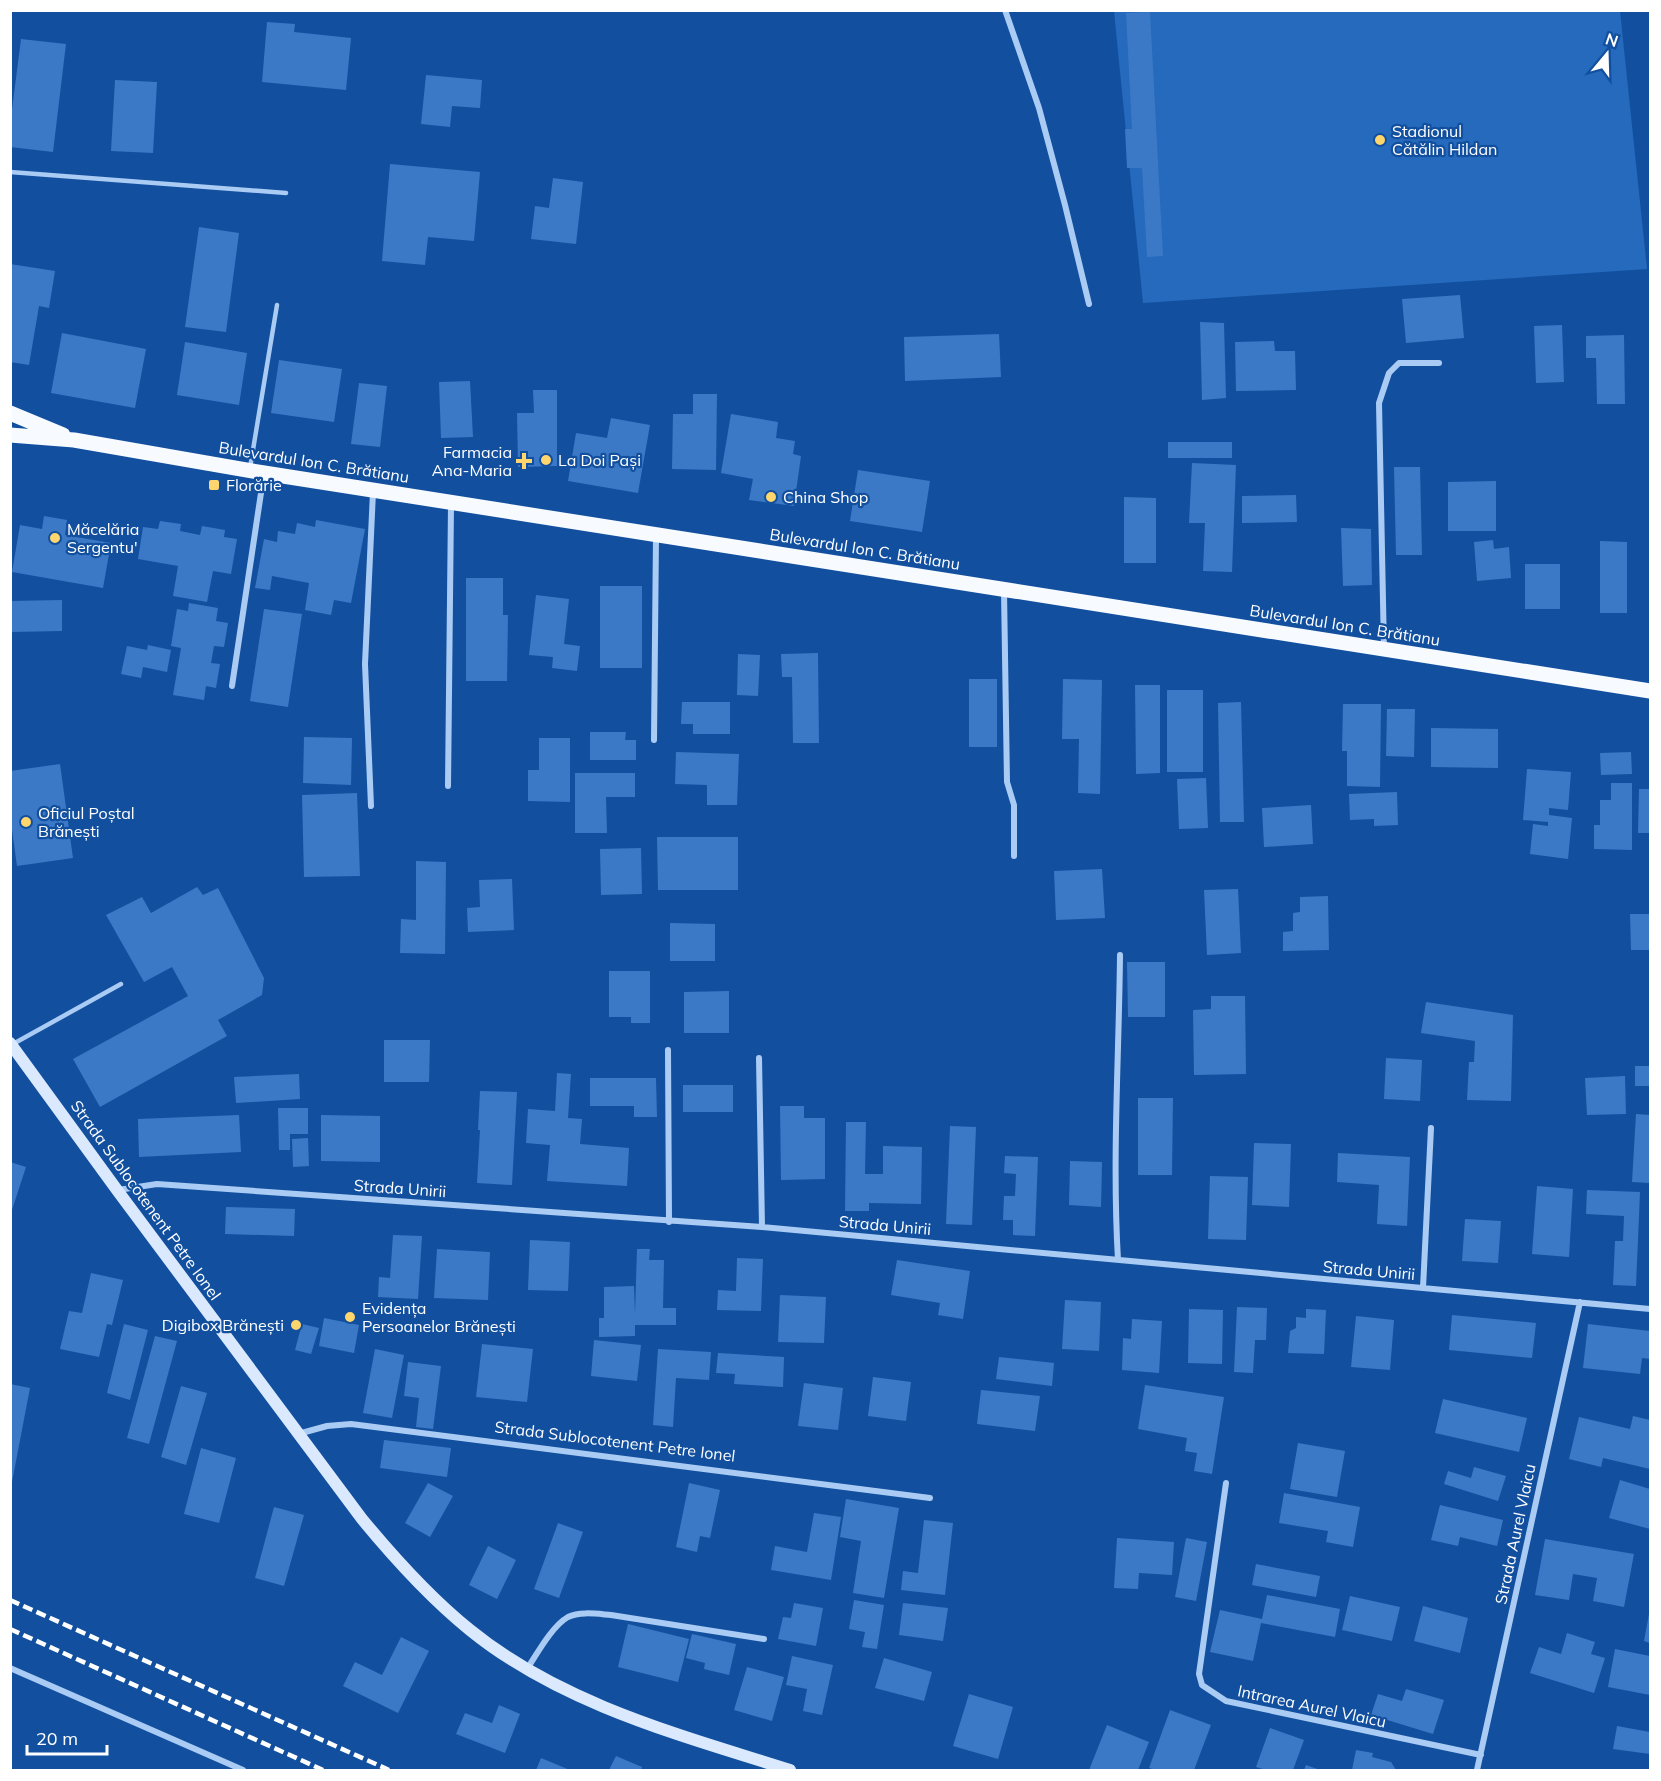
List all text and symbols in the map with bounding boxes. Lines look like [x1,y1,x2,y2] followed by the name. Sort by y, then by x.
[1577,24,1637,84] north arrow
[1603,28,1621,51] text: N
[1392,121,1497,159] place label: Stadionul Cătălin Hildan
[1373,133,1387,147] marker: Stadionul Cătălin Hildan
[217,437,411,487] street label: Bulevardul Ion C. Brătianu
[432,442,512,480] place label: Farmacia Ana-Maria
[558,450,641,470] place label: La Doi Pași
[539,453,553,467] marker: La Doi Pași
[517,454,531,468] marker: Farmacia Ana-Maria
[226,475,282,495] place label: Florărie
[207,478,221,492] marker: Florărie
[783,487,868,507] place label: China Shop
[764,490,778,504] marker: China Shop
[67,519,139,557] place label: Măcelăria Sergentu'
[768,524,962,574] street label: Bulevardul Ion C. Brătianu
[48,531,62,545] marker: Măcelăria Sergentu'
[1248,600,1442,650] street label: Bulevardul Ion C. Brătianu
[38,803,135,841] place label: Oficiul Poștal Brănești
[19,815,33,829] marker: Oficiul Poștal Brănești
[67,1096,225,1304] street label: Strada Sublocotenent Petre Ionel
[353,1175,447,1201] street label: Strada Unirii
[838,1211,932,1239] street label: Strada Unirii
[1322,1256,1416,1284] street label: Strada Unirii
[362,1298,516,1336] place label: Evidența Persoanelor Brănești
[343,1310,357,1324] marker: Evidența Persoanelor Brănești
[162,1315,284,1335] place label: Digibox Brănești
[289,1318,303,1332] marker: Digibox Brănești
[493,1416,737,1466] street label: Strada Sublocotenent Petre Ionel
[1490,1462,1540,1606] street label: Strada Aurel Vlaicu
[1236,1680,1388,1732] street label: Intrarea Aurel Vlaicu
[27,1718,106,1756] scale bar
[36,1727,78,1750] text: 20 m

